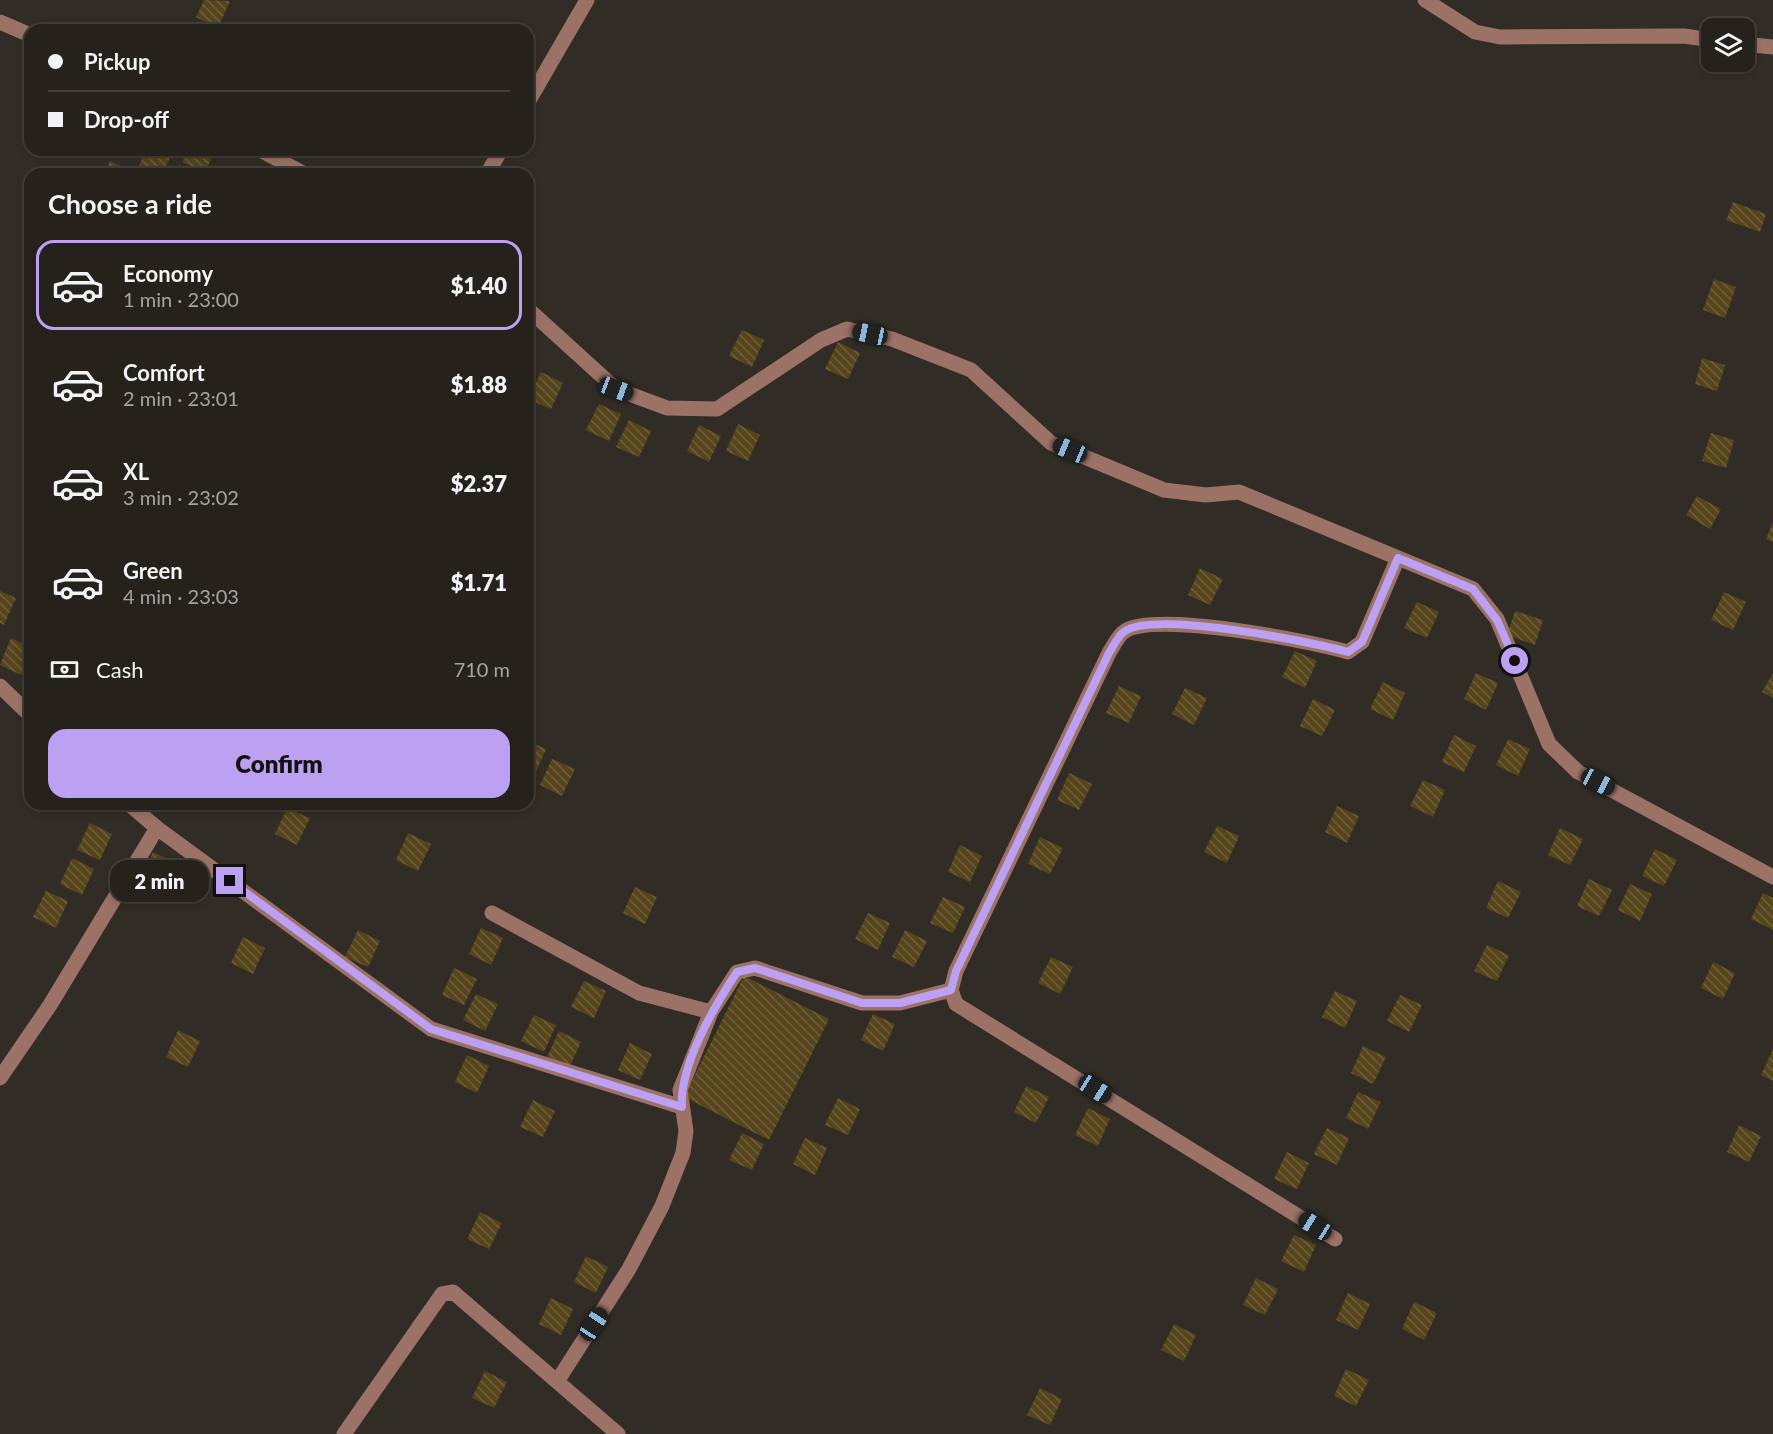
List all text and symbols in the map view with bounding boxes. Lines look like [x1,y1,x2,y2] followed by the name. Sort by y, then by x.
[1701,18,1755,72] map controls
[1701,18,1755,72] button: layers
[84,48,150,75] text: Pickup
[84,106,169,133] text: Drop-off
[48,187,212,220] text: Choose a ride
[51,258,105,312] icon: car
[123,260,213,287] text: Economy
[451,272,507,299] text: $1.40
[123,287,239,311] text: 1 min · 23:00
[851,321,889,347] car
[51,357,105,411] icon: car
[123,359,205,386] text: Comfort
[451,371,507,398] text: $1.88
[596,374,636,404] car
[123,386,239,410] text: 2 min · 23:01
[1050,435,1090,465] car
[51,456,105,510] icon: car
[123,458,149,485] text: XL
[451,470,507,497] text: $2.37
[123,485,239,509] text: 3 min · 23:02
[51,555,105,609] icon: car
[123,557,183,584] text: Green
[451,569,507,596] text: $1.71
[123,584,239,608] text: 4 min · 23:03
[1501,647,1528,674] route start
[48,653,81,686] icon: cash
[96,656,143,683] text: Cash
[454,657,510,681] text: 710 m
[48,729,510,798] button: Confirm
[1578,766,1618,798] car
[110,860,209,902] callout: 2 min
[216,867,243,894] route end
[135,869,184,893] text: 2 min
[1075,1072,1115,1106] car
[1295,1209,1335,1243] car
[577,1304,611,1344] car

